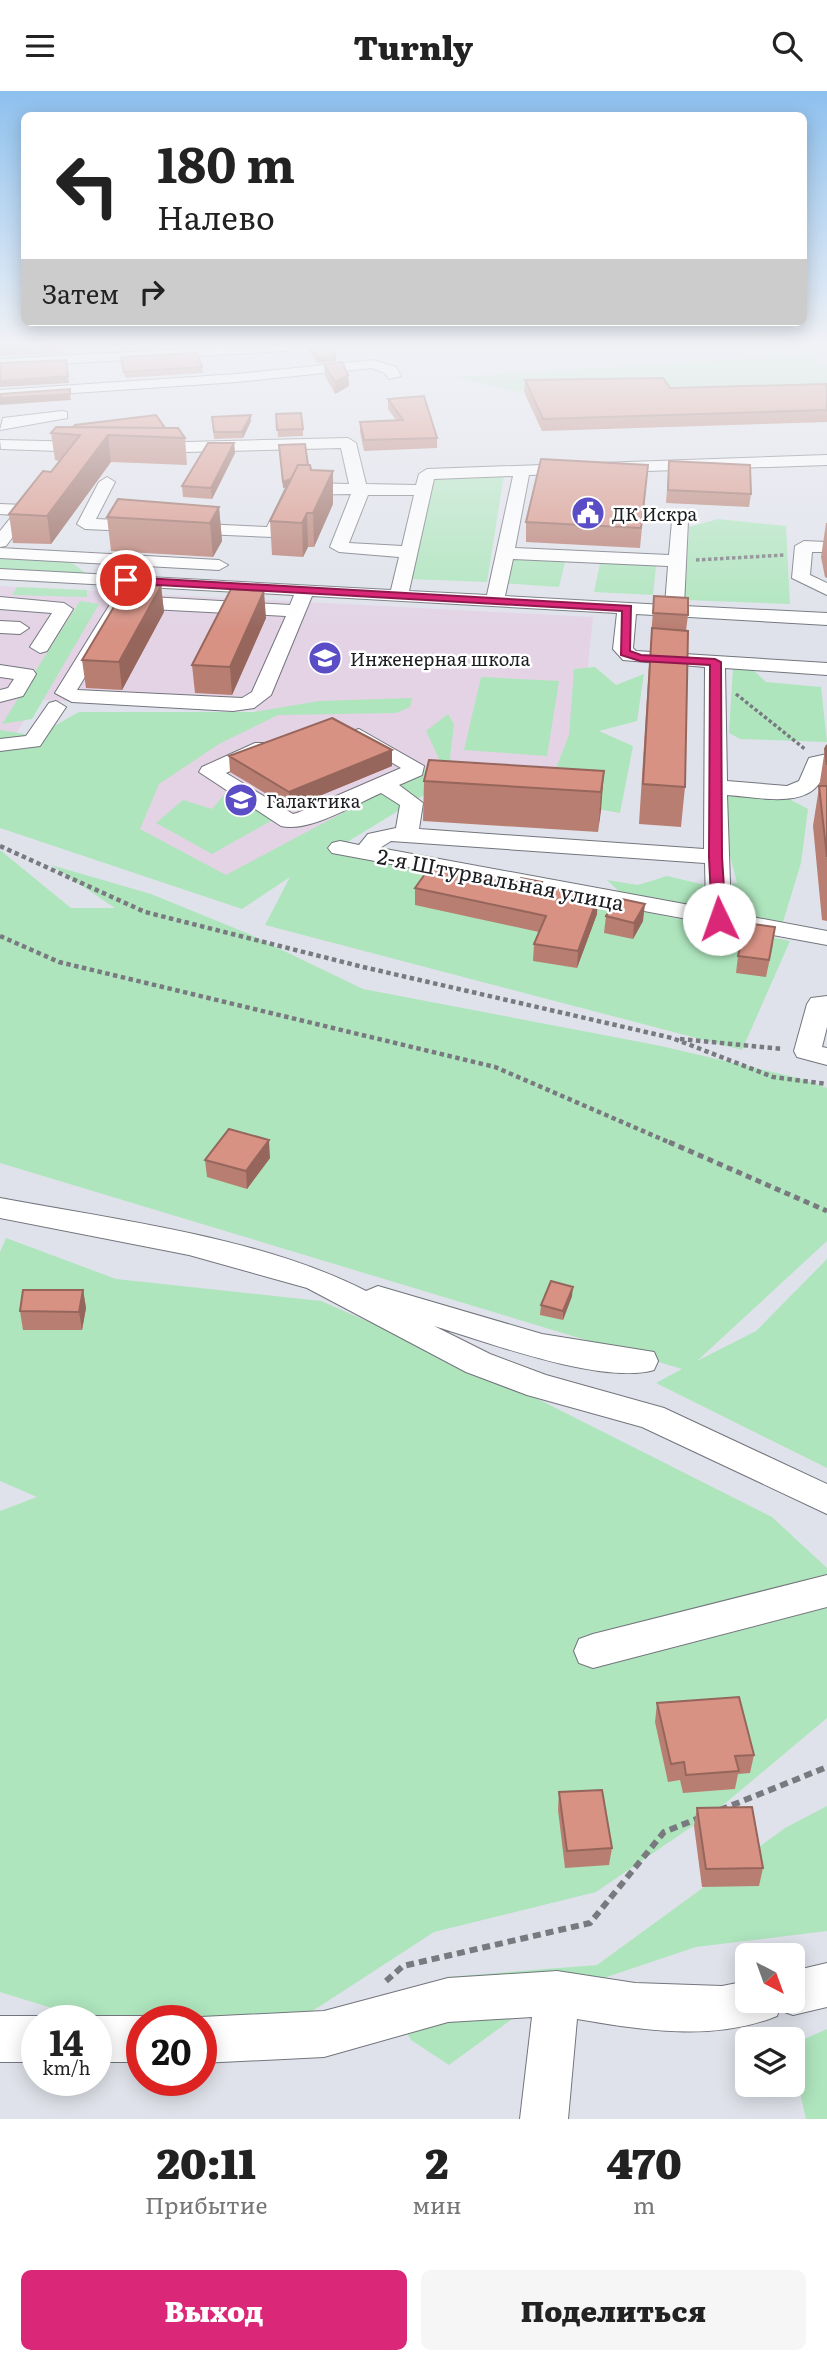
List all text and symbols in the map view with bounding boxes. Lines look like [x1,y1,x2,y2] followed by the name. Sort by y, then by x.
[354,22,473,70] text: Turnly
[21,27,59,65] icon: menu
[768,27,806,65] icon: search
[157,125,295,198] text: 180 m
[42,140,133,231] icon: left
[157,192,275,240] text: Налево
[42,273,119,312] text: Затем
[133,273,171,311] icon: right
[569,494,607,532] public building icon: ДК Искра
[612,500,698,527] place label: ДК Искра
[96,550,156,610] pin
[107,561,145,599] icon: arrive
[306,639,344,677] school or university icon: Инженерная школа
[350,645,530,672] place label: Инженерная школа
[222,781,260,819] school or university icon: Галактика
[266,787,361,814] place label: Галактика
[375,839,628,917] street label: 2-я Штурвальная улица
[682,882,756,956] position arrow
[735,1943,805,2013] north arrow
[735,1943,805,2097] map controls
[126,2005,217,2096] speed limit sign: 20
[49,2015,84,2067] text: 14
[735,2027,805,2097] button: layers
[43,2054,90,2081] text: km/h
[157,2130,256,2192] text: 20:11
[425,2130,449,2192] text: 2
[606,2130,682,2192] text: 470
[145,2187,267,2221] text: Прибытие
[412,2187,461,2221] text: мин
[633,2187,655,2221] text: m
[21,2270,407,2350] button: Выход
[421,2270,806,2350] button: Поделиться

